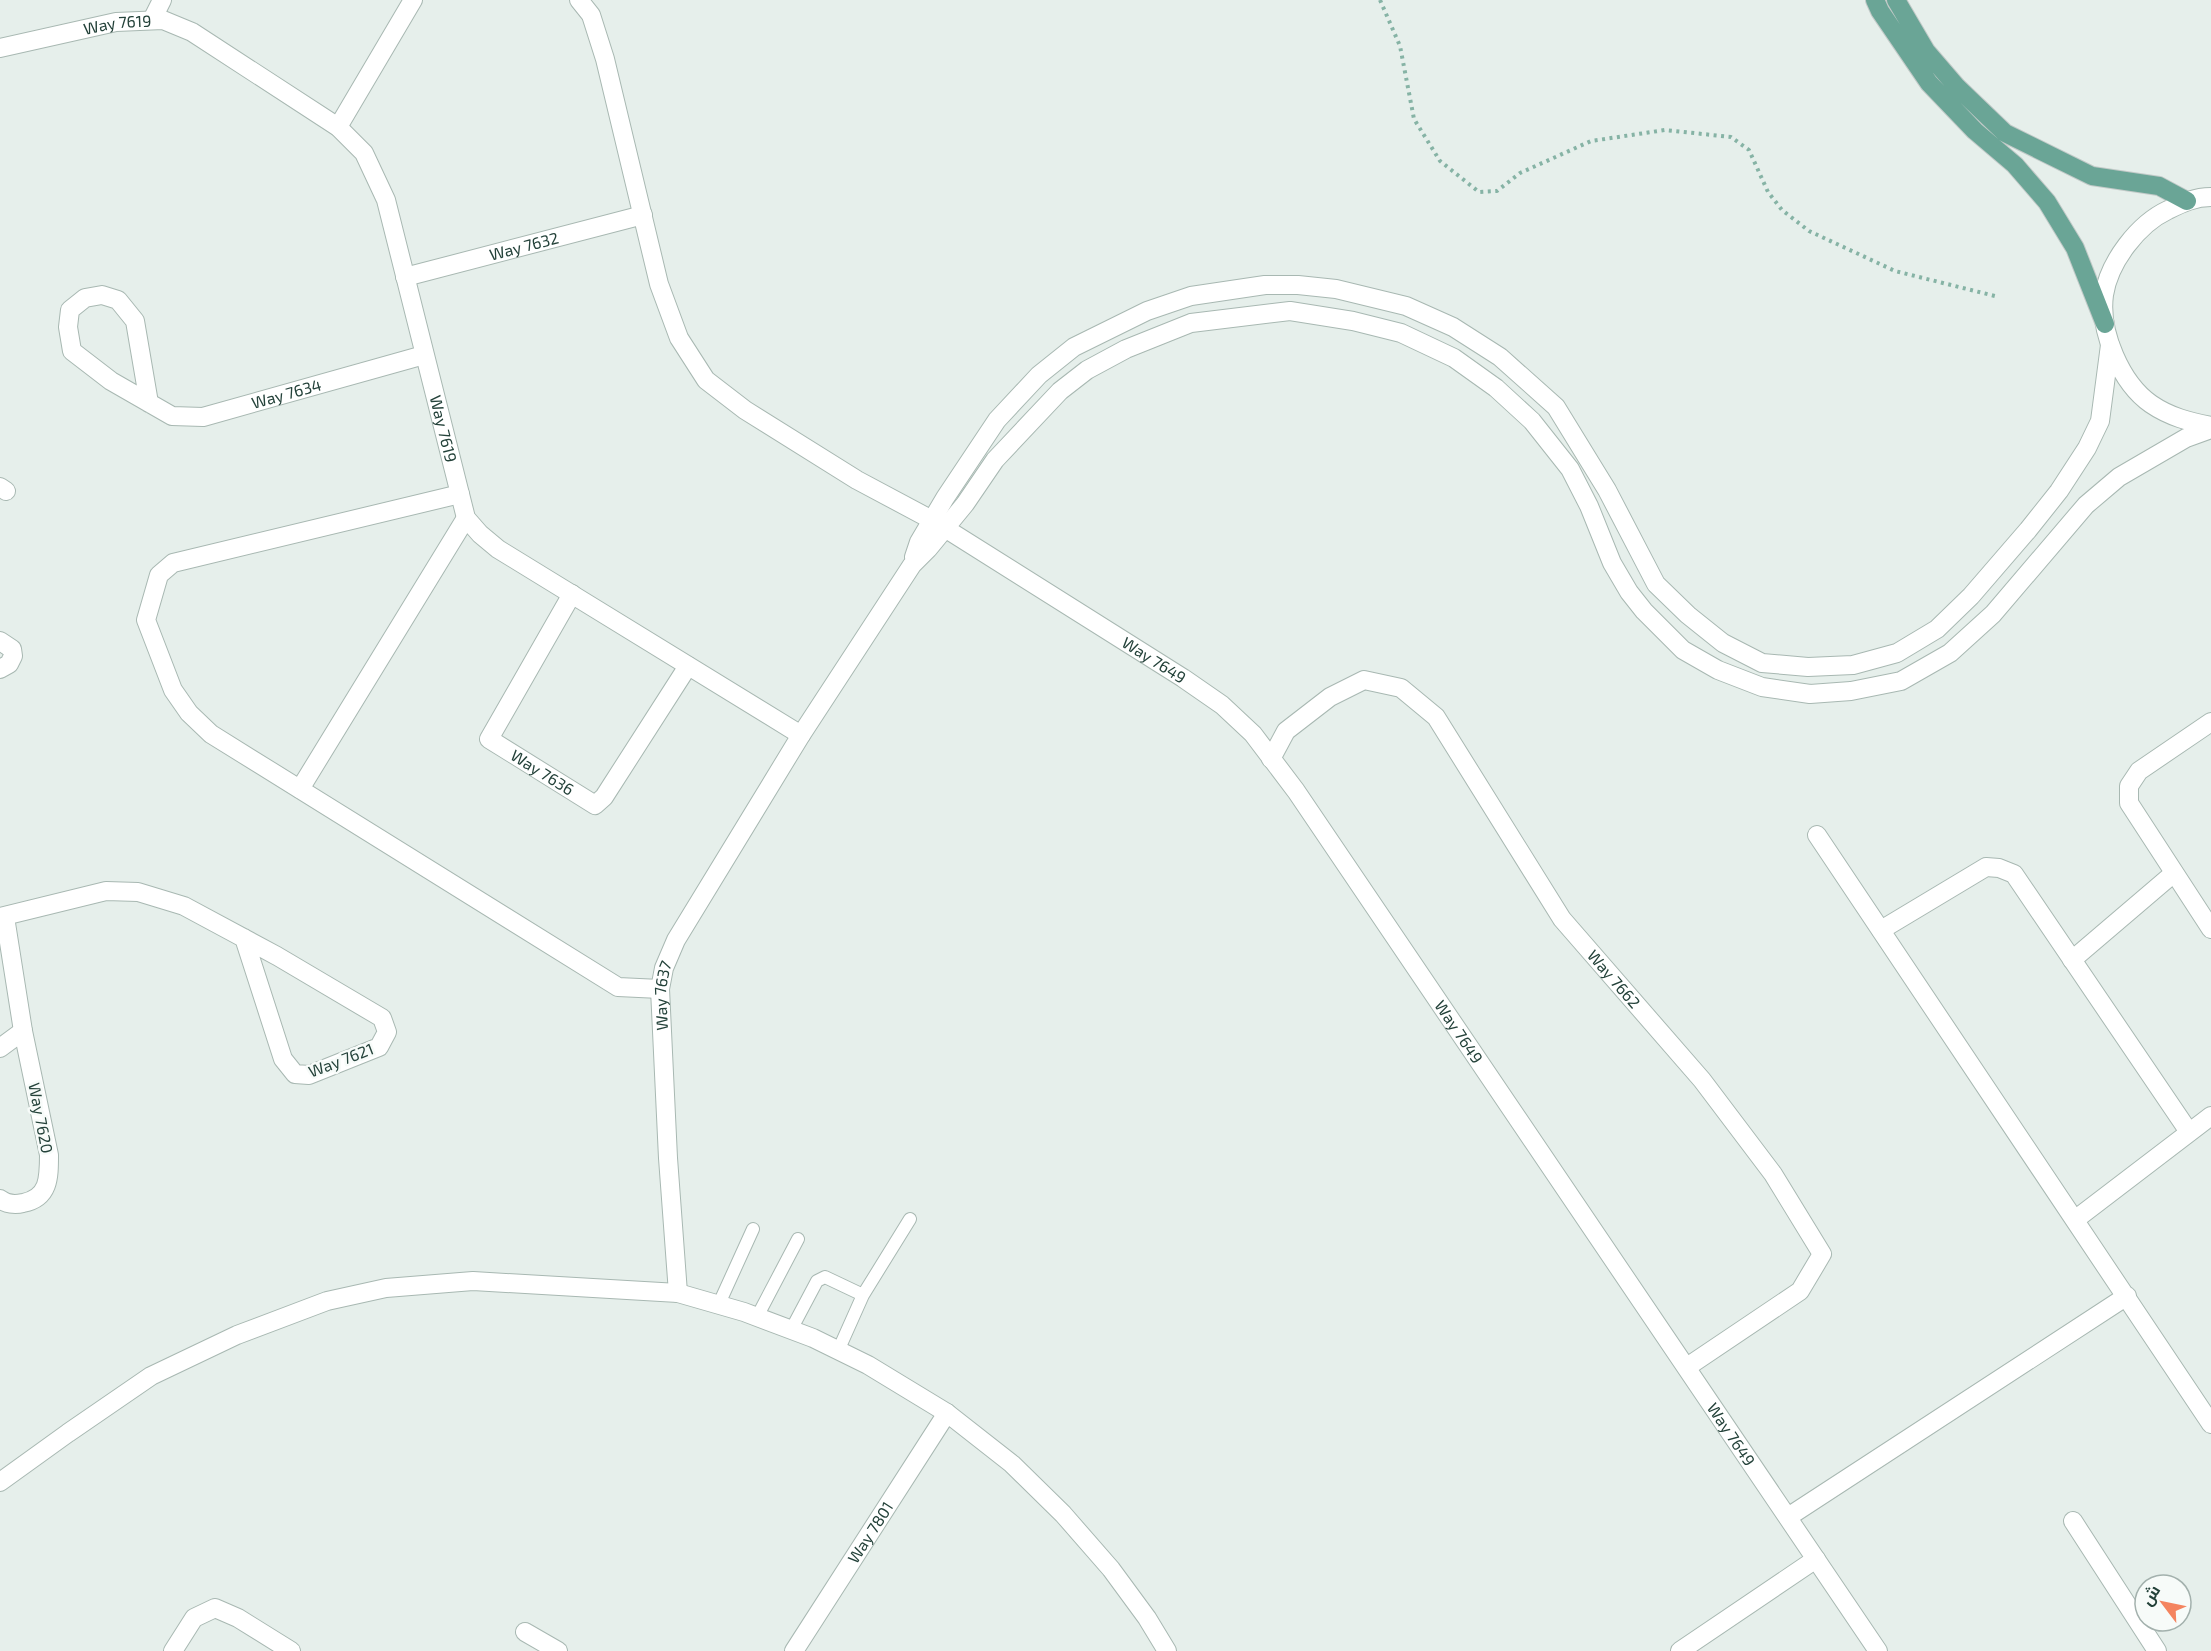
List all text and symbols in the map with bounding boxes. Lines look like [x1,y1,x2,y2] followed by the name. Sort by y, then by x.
[82,11,152,38] street label: Way 7619
[487,227,561,264] street label: Way 7632
[249,374,323,412] street label: Way 7634
[426,393,462,464] street label: Way 7619
[1119,632,1190,687] street label: Way 7649
[508,745,578,799] street label: Way 7636
[1584,945,1645,1011] street label: Way 7662
[650,958,675,1031] street label: Way 7637
[1431,996,1487,1066] street label: Way 7649
[306,1038,376,1081] street label: Way 7621
[25,1081,58,1155] street label: Way 7620
[1704,1399,1760,1469] street label: Way 7649
[843,1498,897,1566] street label: Way 7801
[2133,1573,2193,1633] north arrow
[2136,1581,2164,1609] text: ش

